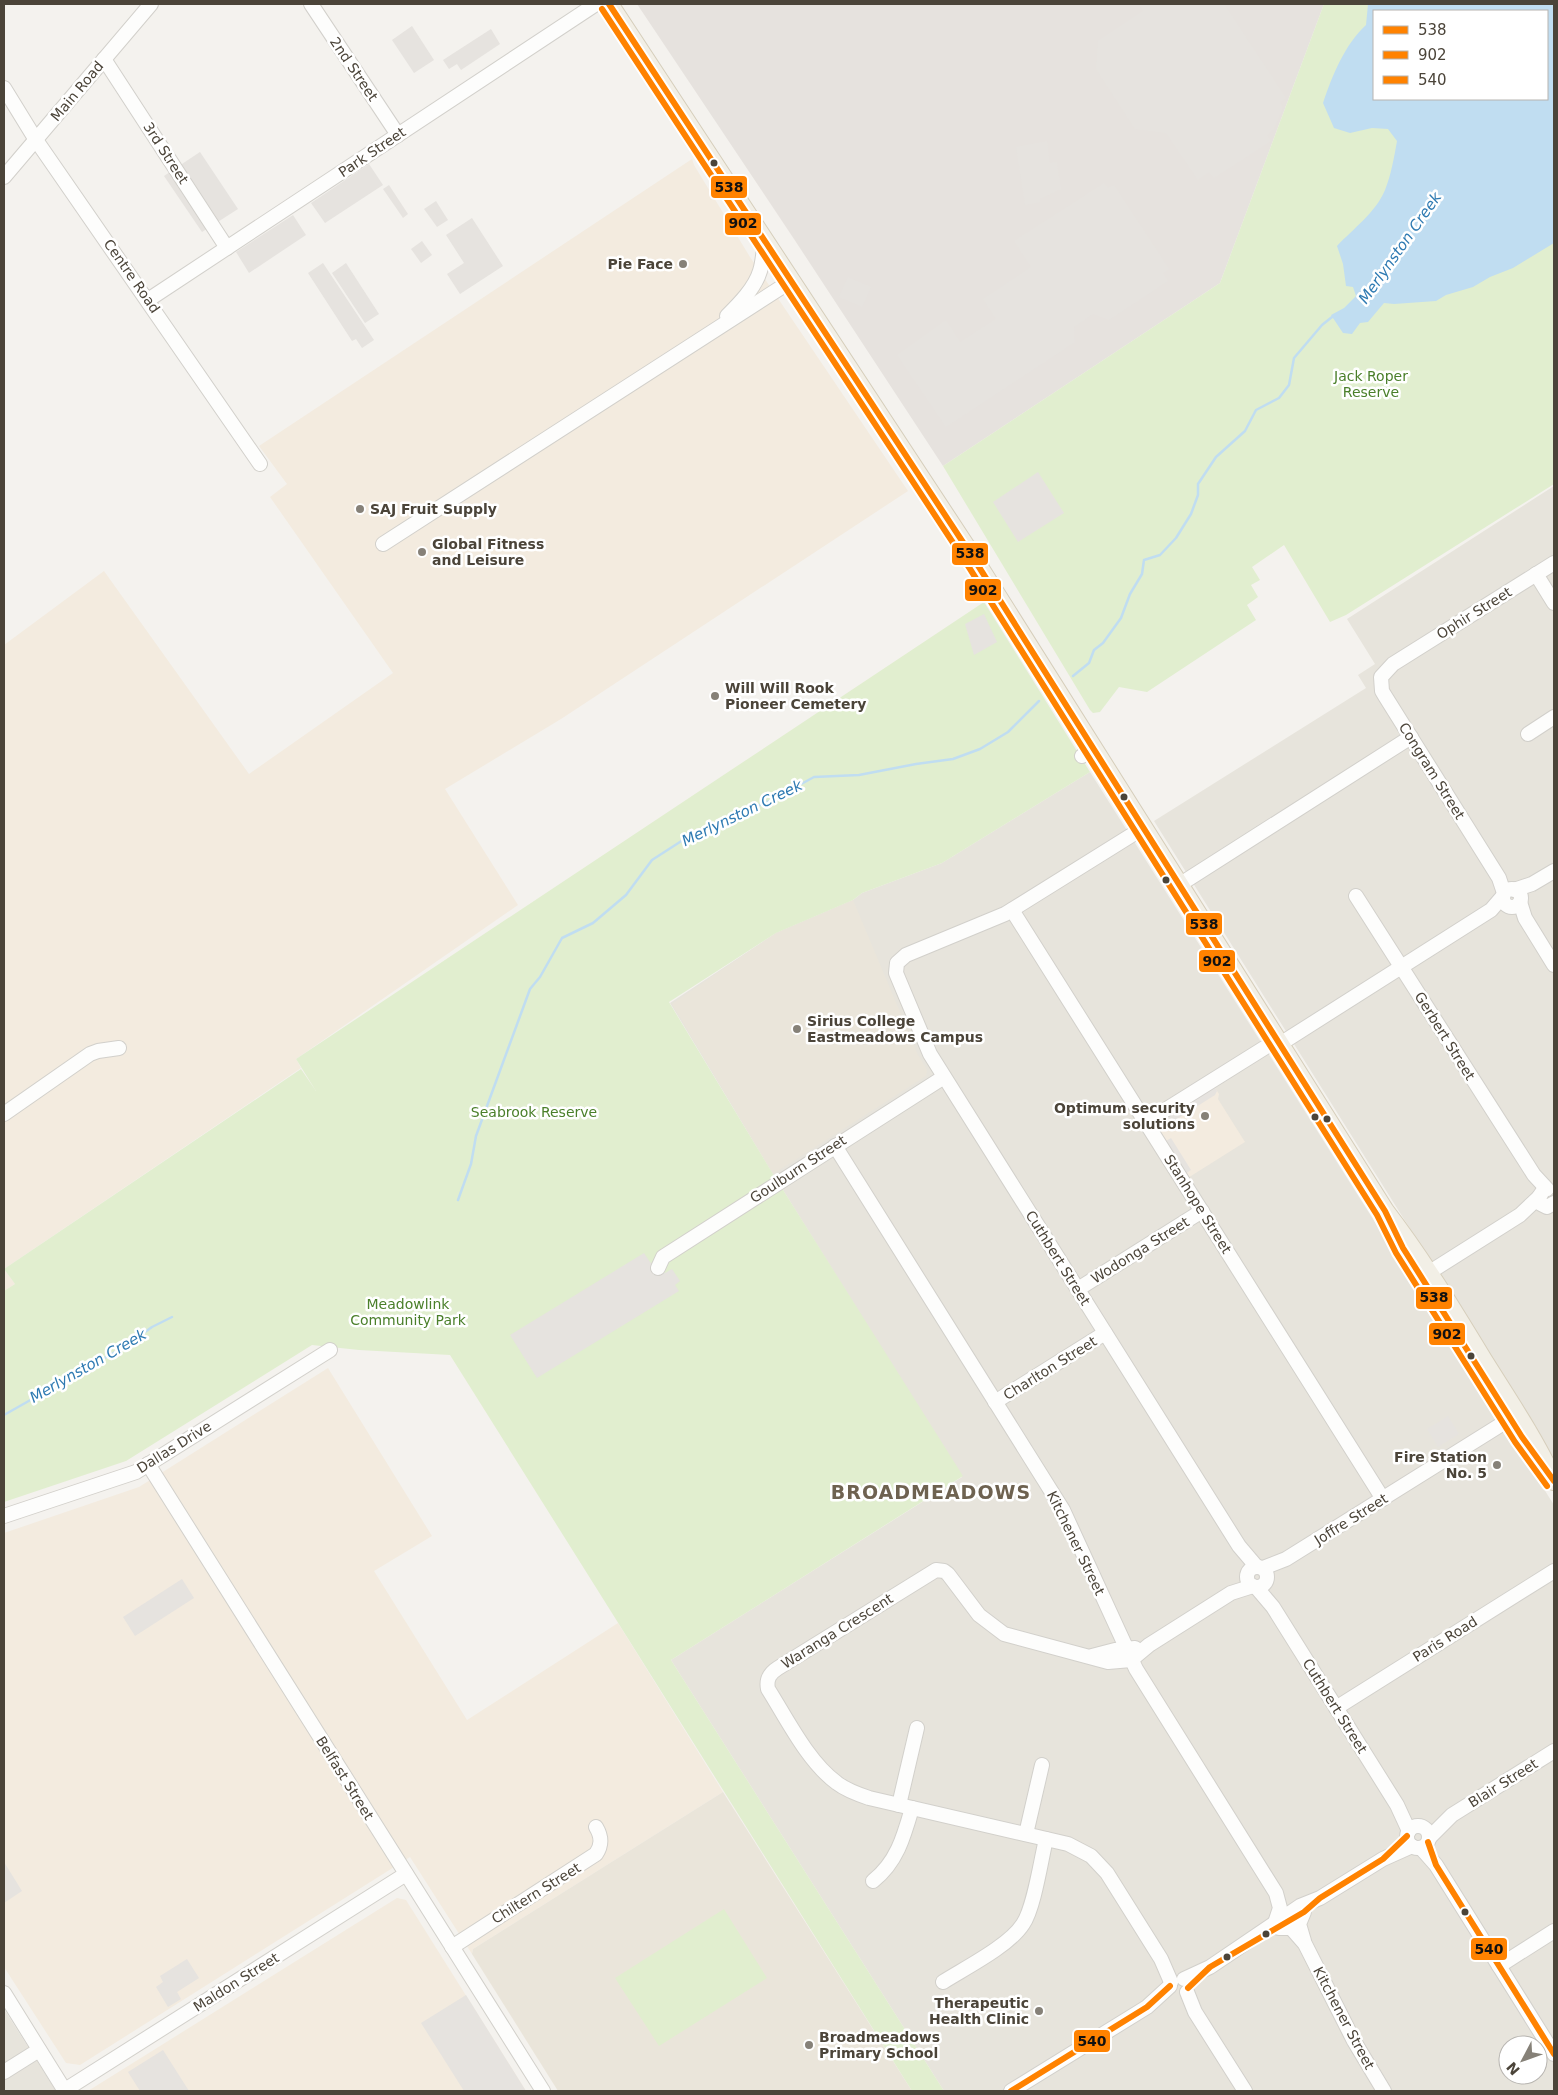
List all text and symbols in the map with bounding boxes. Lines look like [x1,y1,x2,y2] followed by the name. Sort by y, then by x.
[1373,10,1548,100] legend
[1418,21,1447,39] text: 538
[327,34,382,104] street label: 2nd Street
[1418,46,1447,64] text: 902
[47,58,107,124] street label: Main Road
[1418,71,1447,89] text: 540
[140,119,192,187] street label: 3rd Street
[336,123,409,180] street label: Park Street
[709,158,719,168] unlabelled marker
[710,175,748,199] line badge: 538
[714,179,744,195] text: 538
[1355,188,1446,307] water label: Merlynston Creek
[724,212,762,236] line badge: 902
[728,215,758,231] text: 902
[101,236,163,316] street label: Centre Road
[608,256,673,272] place label: Pie Face
[677,258,689,270] marker: Pie Face
[1333,368,1408,400] park label: Jack Roper Reserve
[370,501,497,517] place label: SAJ Fruit Supply
[354,503,366,515] marker: SAJ Fruit Supply
[432,536,544,568] place label: Global Fitness and Leisure
[951,542,989,566] line badge: 538
[955,545,985,561] text: 538
[416,546,428,558] marker: Global Fitness and Leisure
[964,578,1002,602] line badge: 902
[968,582,998,598] text: 902
[1434,583,1515,642] street label: Ophir Street
[725,680,866,712] place label: Will Will Rook Pioneer Cemetery
[709,690,721,702] marker: Will Will Rook Pioneer Cemetery
[1396,720,1468,823] street label: Congram Street
[679,775,806,850] water label: Merlynston Creek
[1119,792,1129,802] unlabelled marker
[1161,875,1171,885] unlabelled marker
[1185,912,1223,936] line badge: 538
[1189,916,1219,932] text: 538
[1198,949,1236,973] line badge: 902
[1202,953,1232,969] text: 902
[1411,989,1479,1083] street label: Gerbert Street
[807,1013,983,1045] place label: Sirius College Eastmeadows Campus
[791,1023,803,1035] marker: Sirius College Eastmeadows Campus
[1054,1100,1195,1132] place label: Optimum security solutions
[471,1104,597,1120] park label: Seabrook Reserve
[1199,1110,1211,1122] marker: Optimum security solutions
[1310,1112,1320,1122] unlabelled marker
[1322,1114,1332,1124] unlabelled marker
[747,1132,849,1206] street label: Goulburn Street
[1161,1152,1235,1257] street label: Stanhope Street
[1022,1208,1094,1309] street label: Cuthbert Street
[1088,1213,1192,1287] street label: Wodonga Street
[1415,1286,1453,1310] line badge: 538
[1419,1289,1449,1305] text: 538
[350,1296,467,1328] park label: Meadowlink Community Park
[1428,1322,1466,1346] line badge: 902
[26,1325,151,1407] water label: Merlynston Creek
[1432,1326,1462,1342] text: 902
[1000,1333,1100,1403] street label: Charlton Street
[1466,1351,1476,1361] unlabelled marker
[134,1418,214,1476] street label: Dallas Drive
[1394,1449,1487,1481] place label: Fire Station No. 5
[1491,1459,1503,1471] marker: Fire Station No. 5
[831,1481,1031,1503] district label: BROADMEADOWS
[1044,1488,1108,1598] street label: Kitchener Street
[1311,1490,1391,1548] street label: Joffre Street
[778,1590,896,1672] street label: Waranga Crescent
[1410,1613,1480,1665] street label: Paris Road
[1299,1656,1371,1757] street label: Cuthbert Street
[313,1733,377,1823] street label: Belfast Street
[1465,1755,1541,1811] street label: Blair Street
[489,1859,584,1927] street label: Chiltern Street
[1460,1907,1470,1917] unlabelled marker
[1261,1929,1271,1939] unlabelled marker
[1470,1937,1508,1961] line badge: 540
[1474,1941,1504,1957] text: 540
[190,1949,282,2015] street label: Maldon Street
[1222,1952,1232,1962] unlabelled marker
[1310,1964,1378,2073] street label: Kitchener Street
[929,1995,1029,2027] place label: Therapeutic Health Clinic
[1033,2005,1045,2017] marker: Therapeutic Health Clinic
[819,2029,940,2061] place label: Broadmeadows Primary School
[1073,2029,1111,2053] line badge: 540
[1077,2033,1107,2049] text: 540
[1498,2035,1548,2085] north arrow
[803,2039,815,2051] marker: Broadmeadows Primary School
[1503,2059,1523,2078] text: N

